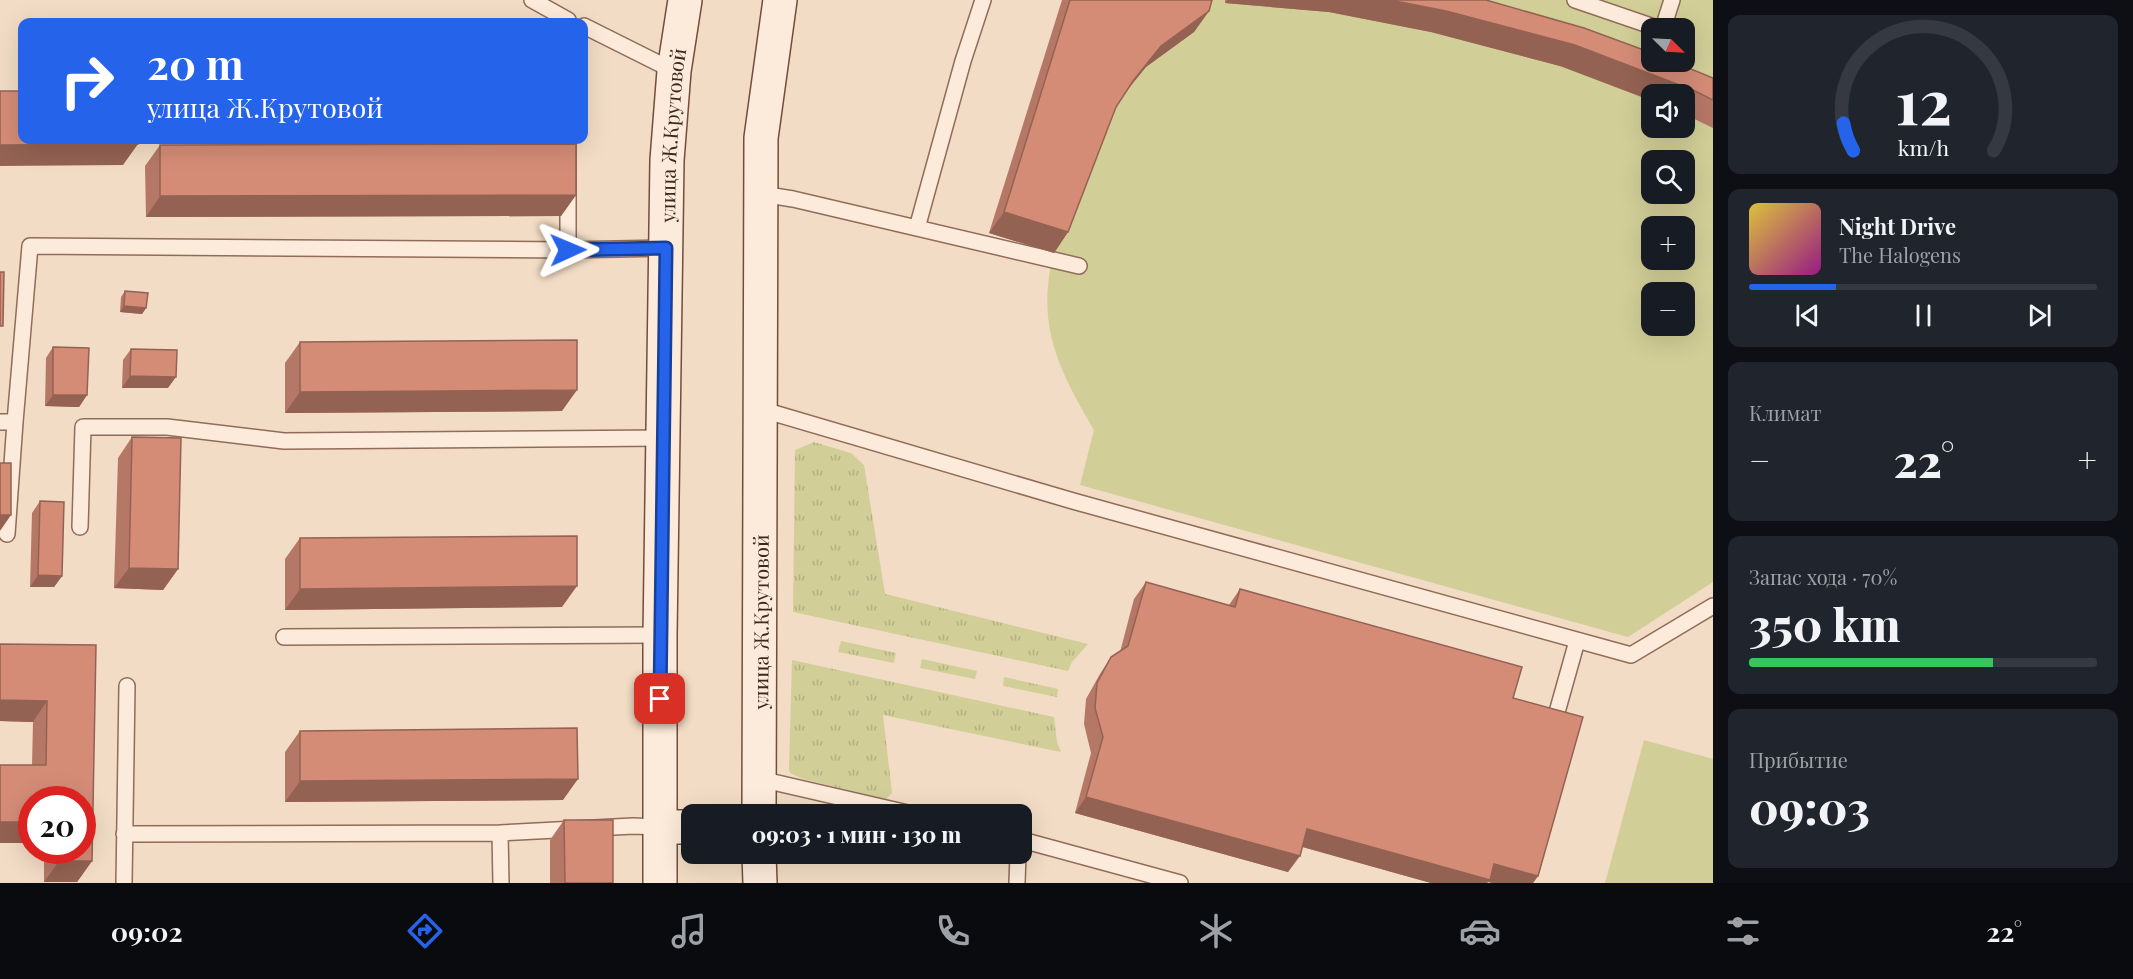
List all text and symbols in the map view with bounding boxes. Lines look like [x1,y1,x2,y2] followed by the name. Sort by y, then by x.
[1641,18,1695,72] north arrow
[1641,18,1695,336] map controls
[147,35,244,91] text: 20 m
[48,42,126,120] icon: right
[653,46,691,224] street label: улица Ж.Крутовой
[1895,57,1951,141] text: 12
[1641,84,1695,138] button: sound
[147,89,383,125] text: улица Ж.Крутовой
[1897,134,1949,162] text: km/h
[1641,150,1695,204] button: search
[1839,211,1956,241] text: Night Drive
[1641,216,1695,270] button: +
[536,218,600,282] position arrow
[1839,241,1961,268] text: The Halogens
[1641,282,1695,336] button: −
[1791,299,1824,332] icon: previous
[1907,299,1940,332] icon: pause
[2023,299,2056,332] icon: next
[1749,399,1822,426] text: Климат
[1894,429,1954,489] text: 22°
[1749,437,1770,481] text: −
[2078,437,2097,481] text: +
[746,534,773,711] street label: улица Ж.Крутовой
[1749,563,1897,590] text: Запас хода · 70%
[1749,593,1900,653] text: 350 km
[634,673,685,724] pin
[643,682,676,715] icon: arrive
[1749,746,1848,773] text: Прибытие
[1749,776,1870,836] text: 09:03
[18,786,96,864] speed limit sign: 20
[752,819,961,849] text: 09:03 · 1 мин · 130 m
[404,910,446,952] icon: directions
[668,910,710,952] icon: music
[932,910,974,952] icon: phone
[1195,910,1237,952] icon: climate
[1459,910,1501,952] icon: car
[1722,910,1764,952] icon: filters
[111,913,183,949] text: 09:02
[1986,913,2022,949] text: 22°

